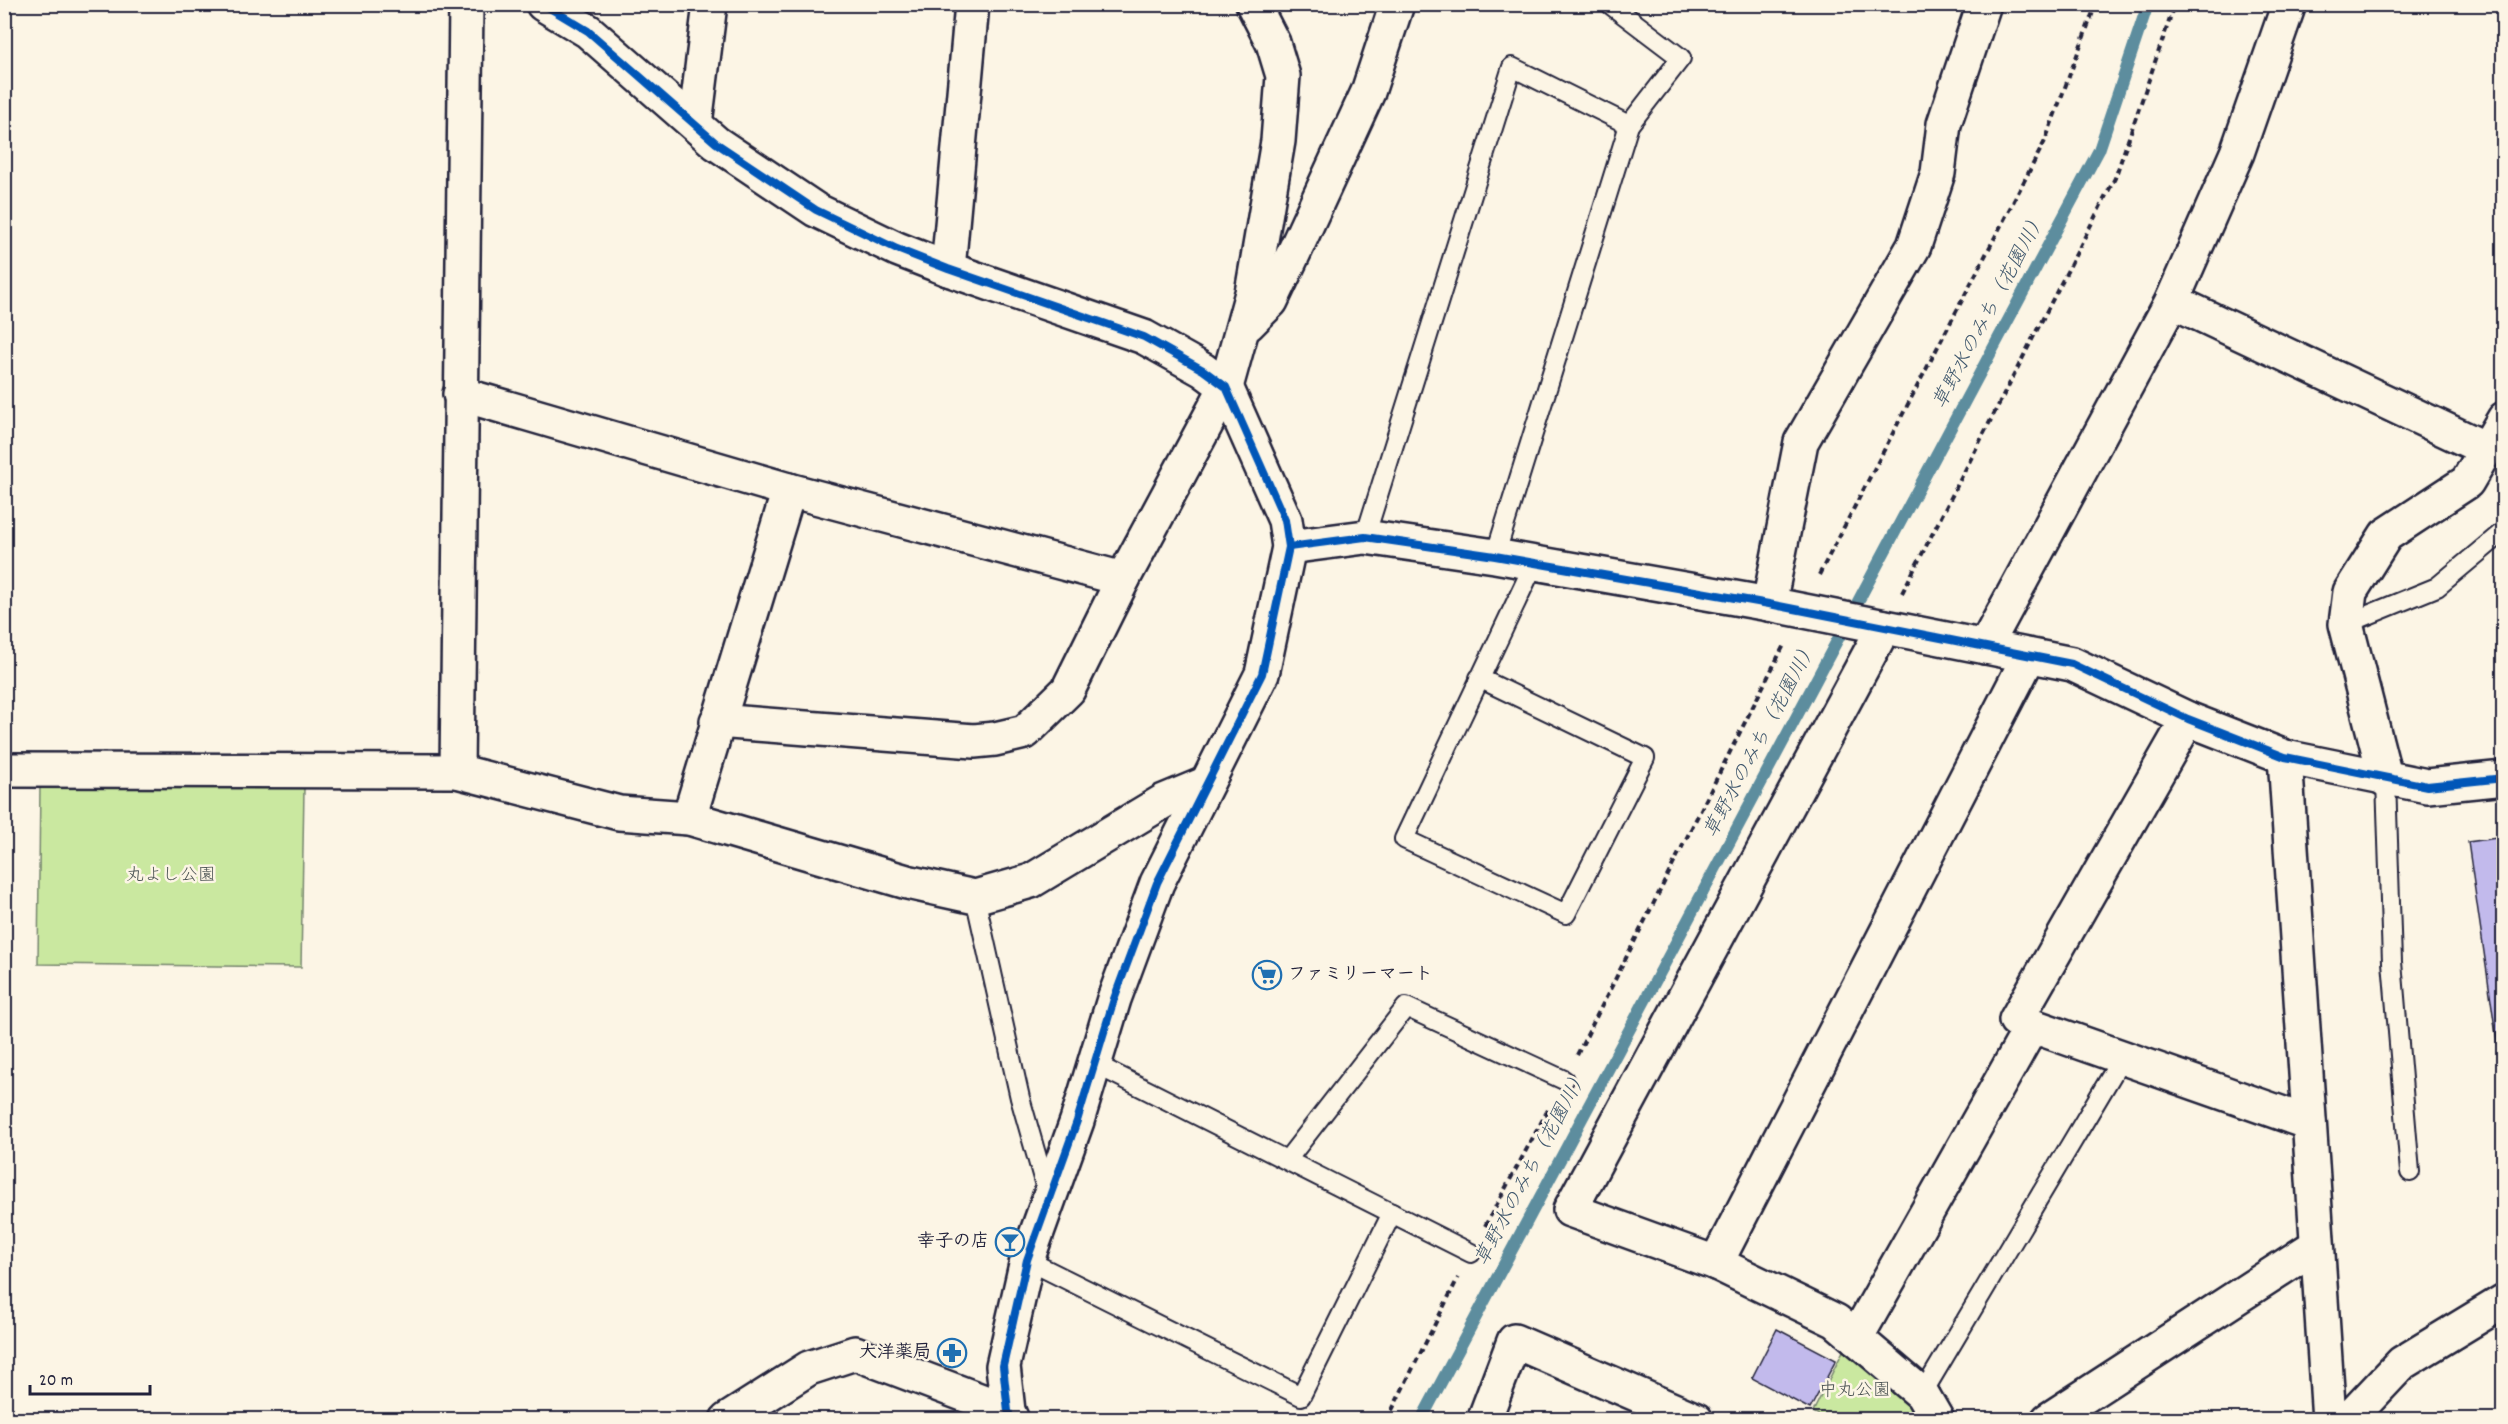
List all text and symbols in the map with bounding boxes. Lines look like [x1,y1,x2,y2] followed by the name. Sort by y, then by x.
[1927,208,2055,414] water label: 草野水のみち（花園川）
[1698,637,1826,843] water label: 草野水のみち（花園川）
[126,864,216,889] park label: 丸よし公園
[1251,959,1283,991] supermarket icon: ファミリーマート
[1288,963,1433,988] place label: ファミリーマート
[1469,1065,1597,1271] water label: 草野水のみち（花園川）
[994,1226,1026,1258] bar icon: 幸子の店
[917,1230,989,1255] place label: 幸子の店
[936,1337,968,1369] pharmacy icon: 大洋薬局
[859,1341,931,1366] place label: 大洋薬局
[30,1358,150,1396] scale bar
[39,1369,73,1394] text: 20 m
[1819,1379,1891,1404] park label: 中丸公園

